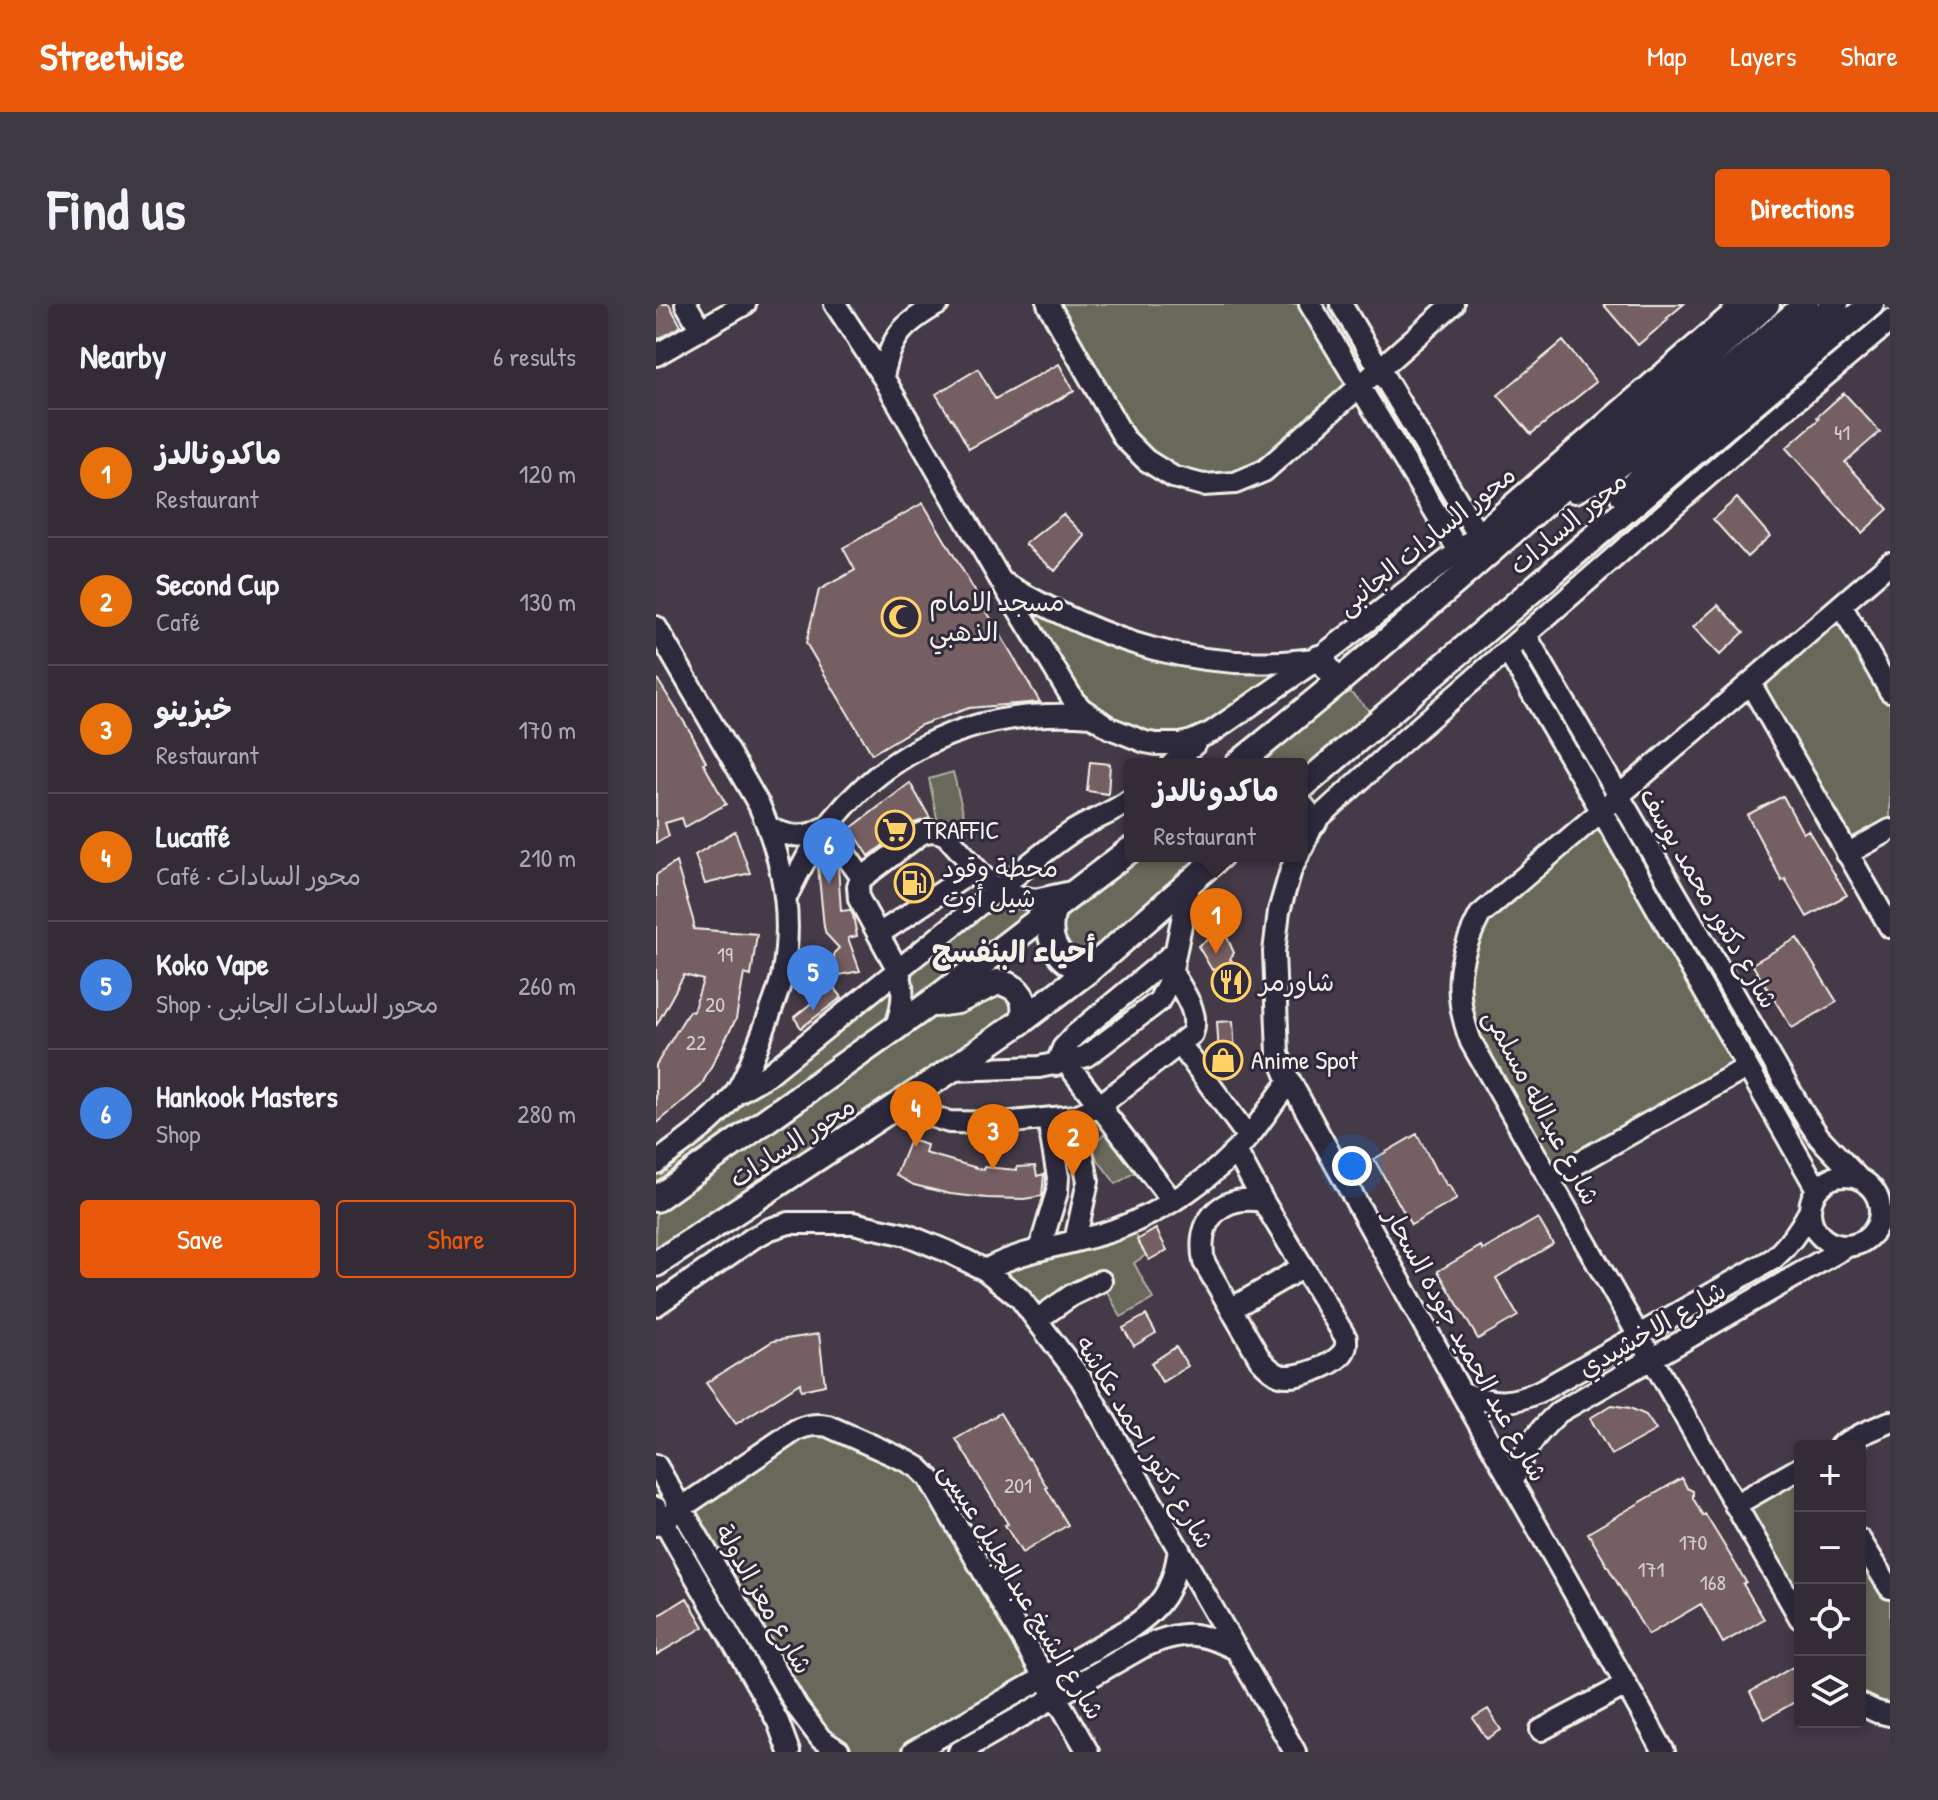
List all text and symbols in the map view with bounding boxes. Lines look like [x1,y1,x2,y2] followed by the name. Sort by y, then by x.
[40,30,184,82] text: Streetwise
[1647,37,1687,75] text: Map
[1731,37,1796,75] text: Layers
[1840,37,1898,75] text: Share
[1715,169,1890,247] button: Directions
[48,171,186,246] text: Find us
[80,333,166,379] text: Nearby
[493,339,576,374] text: 6 results
[1834,417,1850,447] house number: 41
[156,433,281,473] text: ماكدونالدز
[101,456,111,491] text: 1
[519,456,576,491] text: 120 m
[1329,457,1523,623] street label: محور السادات الجانبى
[1501,463,1634,582] street label: محور السادات
[156,481,259,516] text: Restaurant
[156,564,279,604] text: Second Cup
[100,584,112,619] text: 2
[520,584,576,619] text: 130 m
[929,584,1065,655] place label: مسجد الامام الذهبي
[880,596,922,638] mosque icon: مسجد الامام الذهبي
[156,604,200,639] text: Café
[156,689,232,729] text: خبزينو
[100,712,112,747] text: 3
[518,712,576,747] text: 170 m
[156,737,259,772] text: Restaurant
[1124,758,1308,862] popup
[1153,770,1279,810] text: ماكدونالدز
[1631,781,1787,1015] street label: شارع دكتور محمد يوسف
[874,809,916,851] supermarket icon: TRAFFIC
[923,812,1000,847] place label: TRAFFIC
[156,816,230,856] text: Lucaffé
[803,818,855,884] pin: 6
[1153,818,1256,853] text: Restaurant
[101,840,111,875] text: 4
[519,840,576,875] text: 210 m
[942,850,1058,915] place label: محطة وقود شيل أوت
[156,858,361,893] text: Café · محور السادات
[893,862,935,904] fuel station icon: محطة وقود شيل أوت
[1190,888,1242,954] pin: 1
[932,931,1096,971] district label: أحياء البنفسج
[717,939,733,969] house number: 19
[156,944,269,984] text: Koko Vape
[787,945,839,1011] pin: 5
[1210,961,1252,1003] restaurant icon: شاورمر
[1257,964,1334,999] place label: شاورمر
[101,968,112,1003] text: 5
[518,968,576,1003] text: 260 m
[156,986,438,1021] text: Shop · محور السادات الجانبى
[705,989,725,1019] house number: 20
[1475,1003,1609,1211] street label: شارع عبدالله مسلمى
[686,1027,707,1057] house number: 22
[1202,1039,1244,1081] shop icon: Anime Spot
[1251,1042,1359,1077] place label: Anime Spot
[156,1076,338,1116] text: Hankook Masters
[890,1081,942,1147] pin: 4
[722,1088,862,1195] street label: محور السادات
[101,1096,111,1131] text: 6
[517,1096,576,1131] text: 280 m
[967,1104,1019,1170] pin: 3
[1047,1110,1099,1176] pin: 2
[156,1116,200,1151] text: Shop
[1332,1146,1372,1186] your location
[80,1200,320,1278] button: Save
[336,1200,576,1278] button: Share
[1375,1200,1556,1488] street label: شارع عبد الحميد جوده السحار
[1571,1272,1733,1387] street label: شارع الاخشيدي
[1067,1329,1223,1555] street label: شارع دكتور احمد عكاشه
[1794,1440,1866,1728] map controls
[1794,1440,1866,1512] button: +
[931,1456,1113,1726] street label: شارع الشيخ عبدالجليل عيسى
[1004,1470,1032,1500] house number: 201
[1794,1512,1866,1584] button: −
[706,1517,822,1681] street label: شارع معز الدولة
[1679,1527,1708,1557] house number: 170
[1638,1554,1664,1584] house number: 171
[1700,1567,1726,1597] house number: 168
[1794,1584,1866,1656] button: locate
[1794,1656,1866,1728] button: layers

